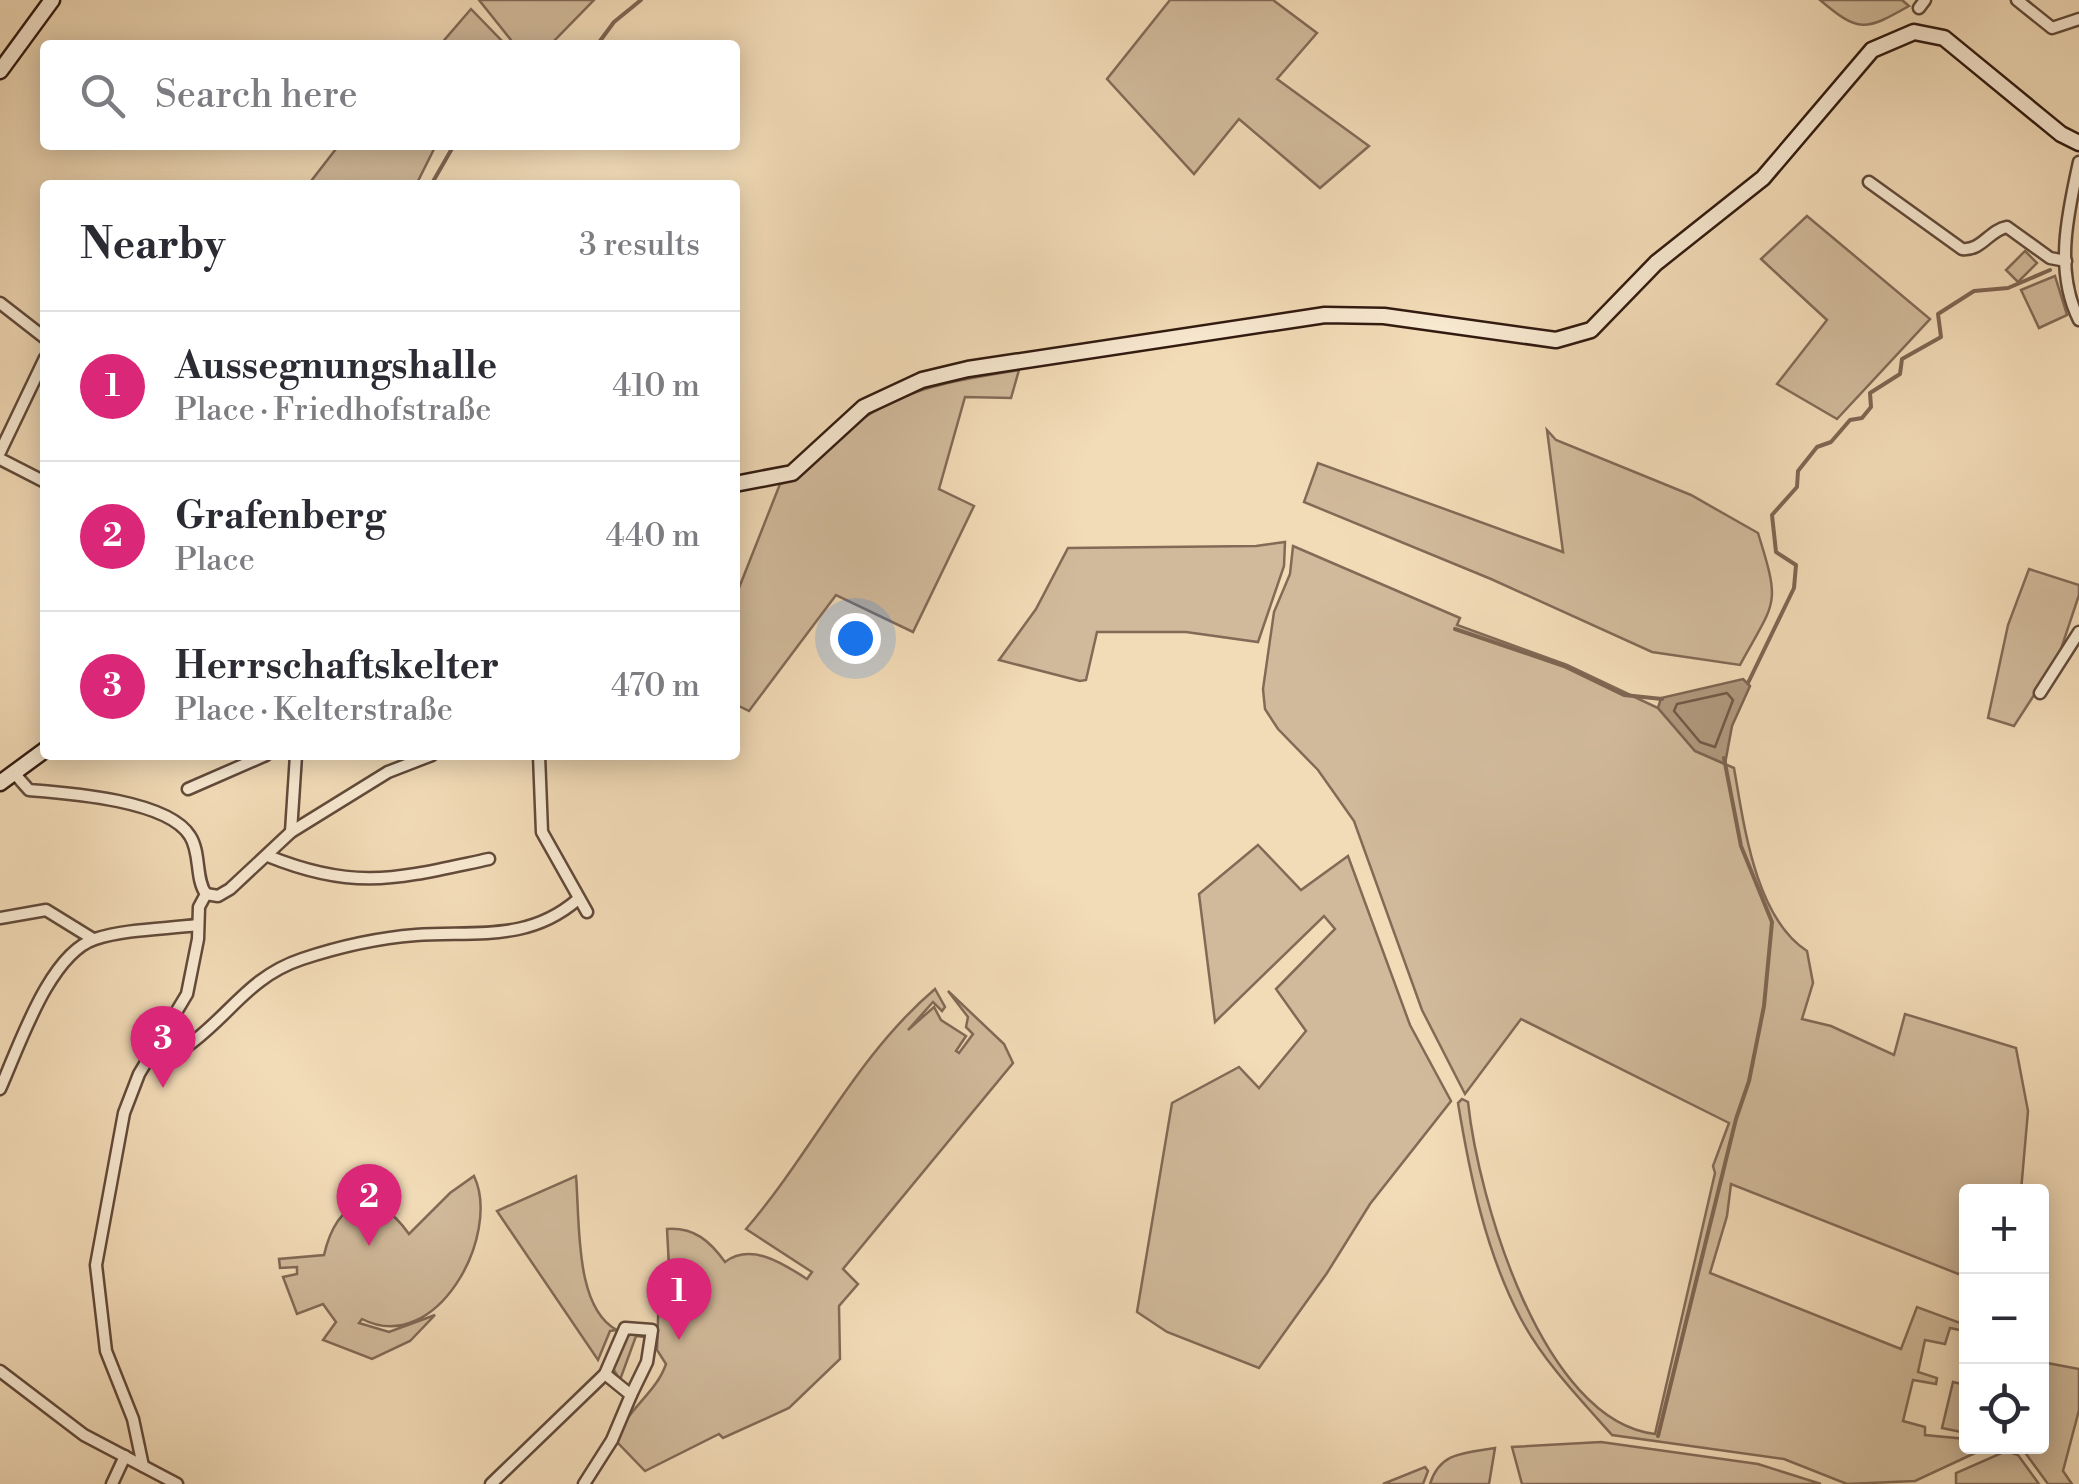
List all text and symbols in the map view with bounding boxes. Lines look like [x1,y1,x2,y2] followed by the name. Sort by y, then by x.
[40,40,740,150] search box
[75,68,130,123] icon: search
[155,72,358,119] text: Search here
[80,219,225,272] text: Nearby
[579,225,700,265] text: 3 results
[175,343,497,390] text: Aussegnungshalle
[105,366,120,406] text: 1
[612,366,700,406] text: 410 m
[175,390,491,430] text: Place · Friedhofstraße
[175,493,386,540] text: Grafenberg
[102,516,123,556] text: 2
[605,516,700,556] text: 440 m
[175,540,255,580] text: Place
[830,613,881,664] your location
[175,643,499,690] text: Herrschaftskelter
[103,666,122,706] text: 3
[611,666,700,706] text: 470 m
[175,690,453,730] text: Place · Kelterstraße
[130,1006,196,1088] pin: 3
[336,1164,402,1246] pin: 2
[1959,1184,2049,1454] map controls
[1959,1184,2049,1274] button: +
[646,1258,712,1340] pin: 1
[1959,1274,2049,1364] button: −
[1959,1364,2049,1454] button: locate

